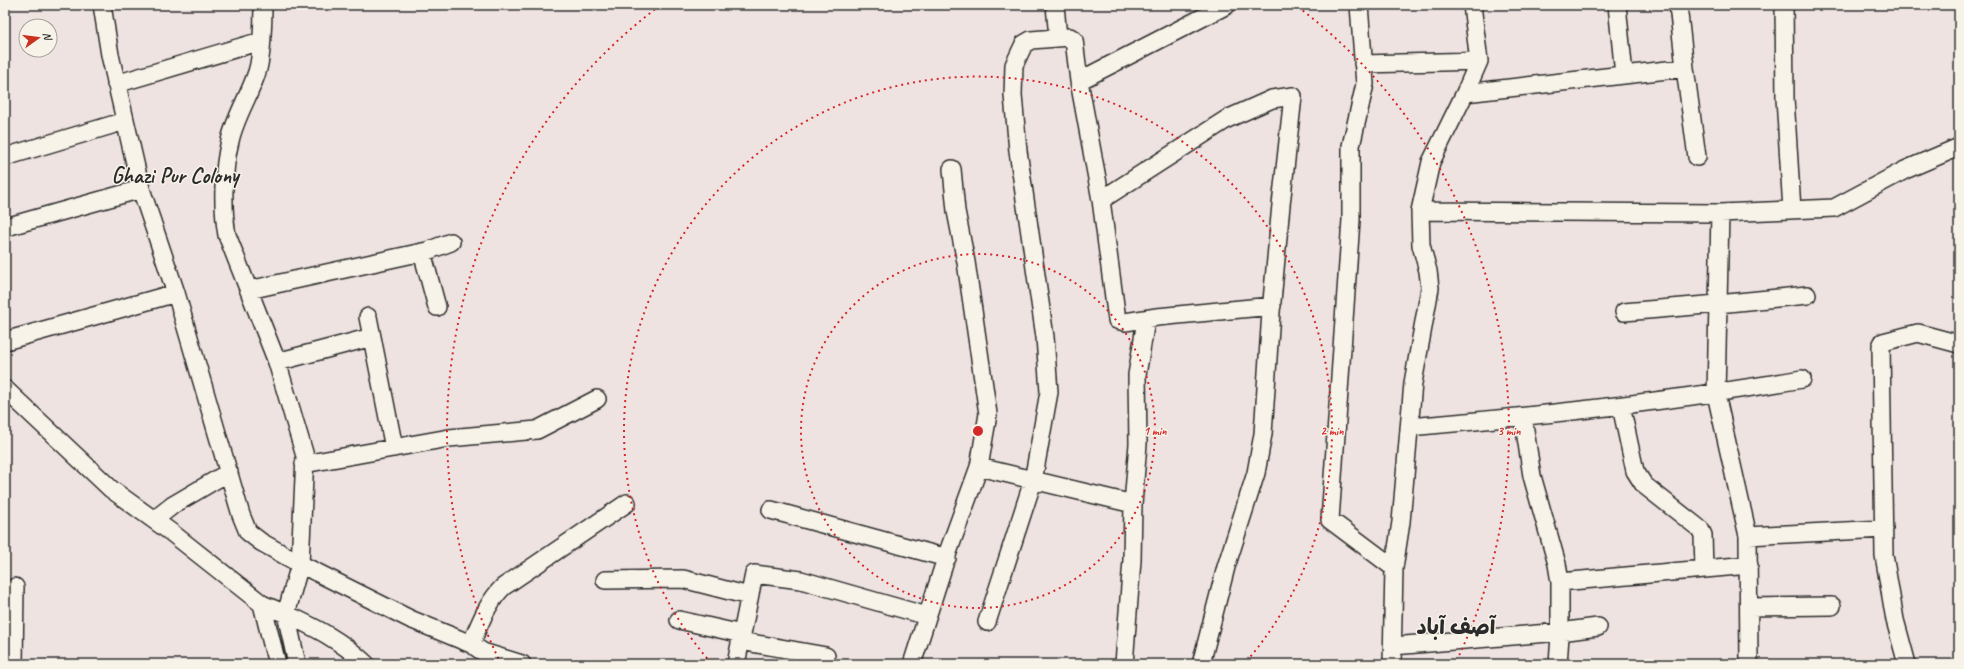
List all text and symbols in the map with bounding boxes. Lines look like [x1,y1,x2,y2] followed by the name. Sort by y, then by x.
[18,18,58,58] north arrow
[40,31,56,43] text: N
[111,162,241,190] district label: Ghazi Pur Colony
[1144,423,1167,439] text: 1 min
[1321,423,1344,439] text: 2 min
[1498,423,1521,439] text: 3 min
[971,424,985,438] centre of rings
[1416,613,1497,641] district label: آصف آباد

